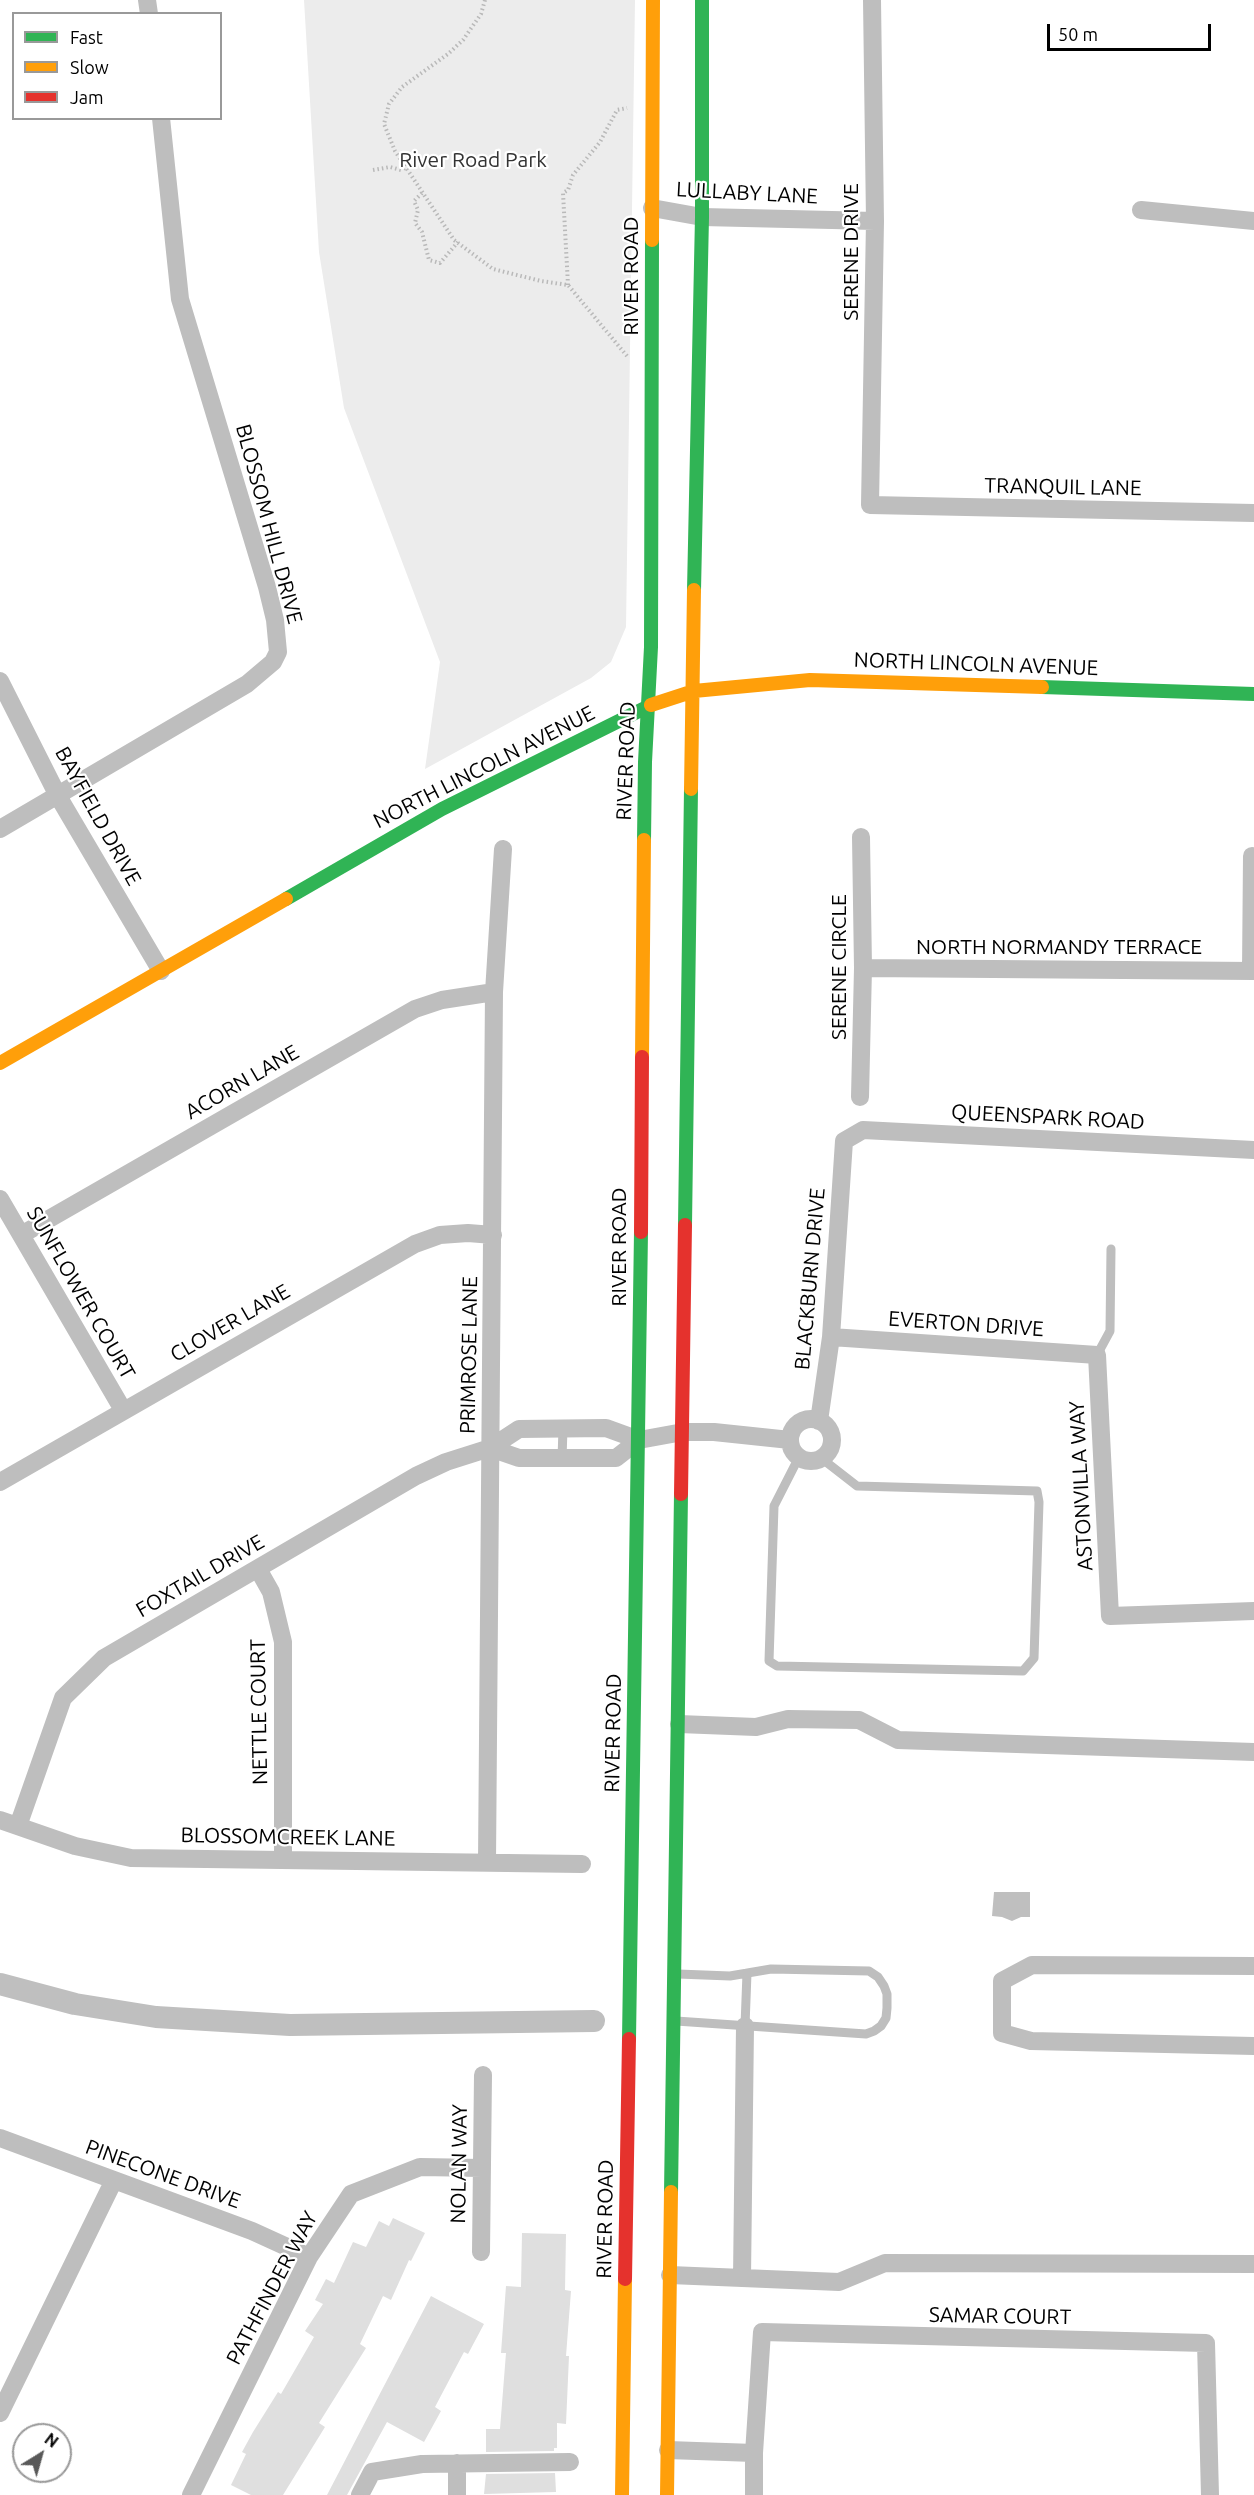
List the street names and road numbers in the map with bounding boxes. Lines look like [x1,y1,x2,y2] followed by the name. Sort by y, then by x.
[675,177,819,209] street label: LULLABY LANE
[838,183,864,321] street label: SERENE DRIVE
[618,216,644,336] street label: RIVER ROAD
[230,421,308,627] street label: BLOSSOM HILL DRIVE
[984,473,1142,501] street label: TRANQUIL LANE
[853,647,1099,681] street label: NORTH LINCOLN AVENUE
[369,700,599,834] street label: NORTH LINCOLN AVENUE
[611,701,641,821] street label: RIVER ROAD
[50,742,146,890] street label: BAYFIELD DRIVE
[826,894,852,1040] street label: SERENE CIRCLE
[916,934,1202,960] street label: NORTH NORMANDY TERRACE
[181,1039,303,1125] street label: ACORN LANE
[951,1099,1145,1135] street label: QUEENSPARK ROAD
[606,1187,632,1307] street label: RIVER ROAD
[789,1187,831,1371] street label: BLACKBURN DRIVE
[21,1202,141,1384] street label: SUNFLOWER COURT
[455,1276,483,1434] street label: PRIMROSE LANE
[166,1279,294,1367] street label: CLOVER LANE
[887,1306,1045,1342] street label: EVERTON DRIVE
[1064,1400,1098,1572] street label: ASTONVILLA WAY
[131,1529,269,1623] street label: FOXTAIL DRIVE
[245,1639,273,1785] street label: NETTLE COURT
[599,1673,627,1793] street label: RIVER ROAD
[180,1823,396,1851] street label: BLOSSOMCREEK LANE
[445,2104,473,2224] street label: NOLAN WAY
[82,2134,244,2214] street label: PINECONE DRIVE
[591,2159,619,2279] street label: RIVER ROAD
[221,2207,323,2369] street label: PATHFINDER WAY
[929,2302,1071,2330] street label: SAMAR COURT

